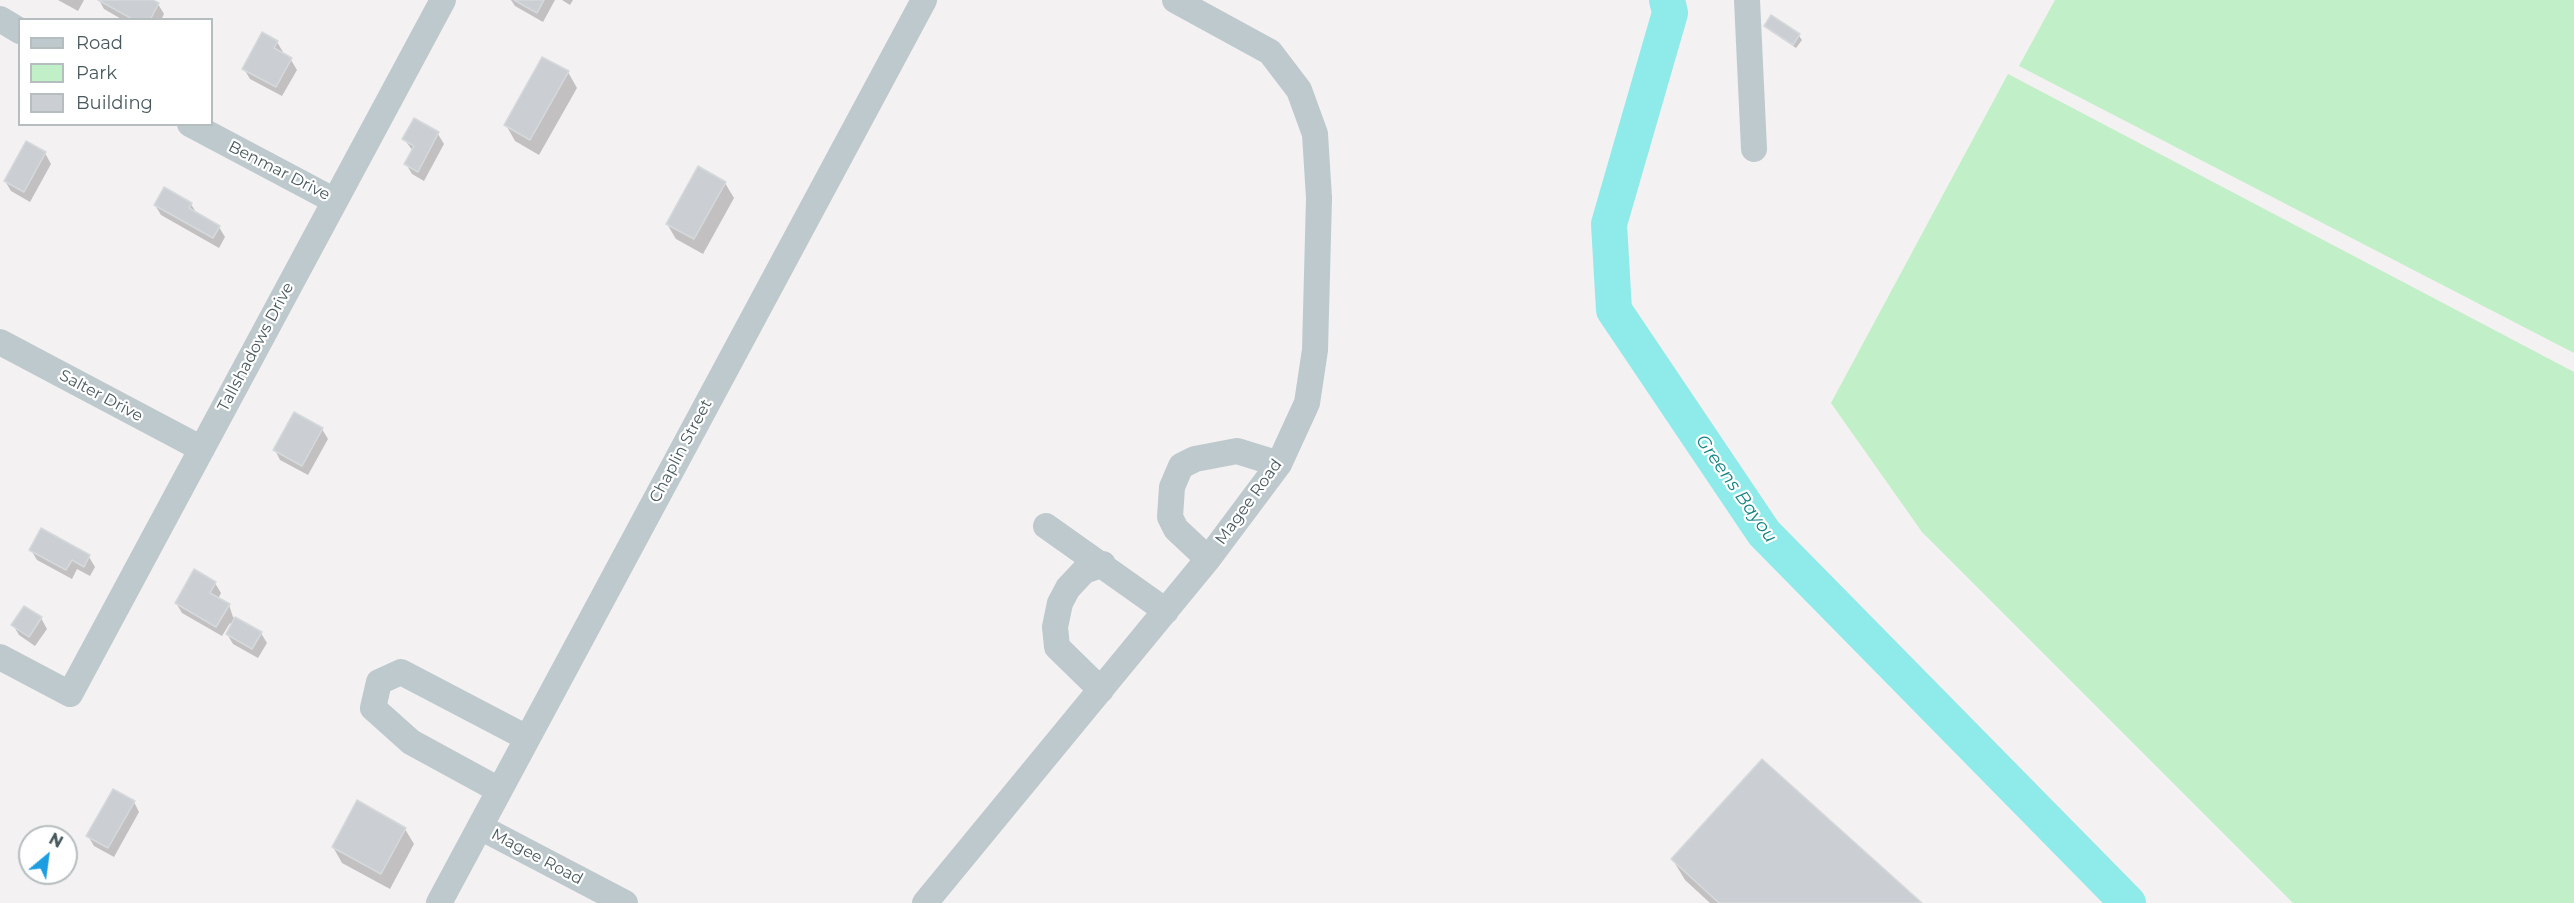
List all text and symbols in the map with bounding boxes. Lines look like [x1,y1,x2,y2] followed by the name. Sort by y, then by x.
[18,18,213,126] legend
[76,32,123,54] text: Road
[76,62,117,84] text: Park
[76,92,153,114] text: Building
[225,137,333,205] street label: Benmar Drive
[214,279,298,415] street label: Tallshadows Drive
[56,366,146,426] street label: Salter Drive
[646,396,716,506] street label: Chaplin Street
[1691,431,1781,547] water label: Greens Bayou
[1212,455,1286,549] street label: Magee Road
[18,825,78,885] north arrow
[488,825,586,889] street label: Magee Road
[46,829,66,852] text: N

